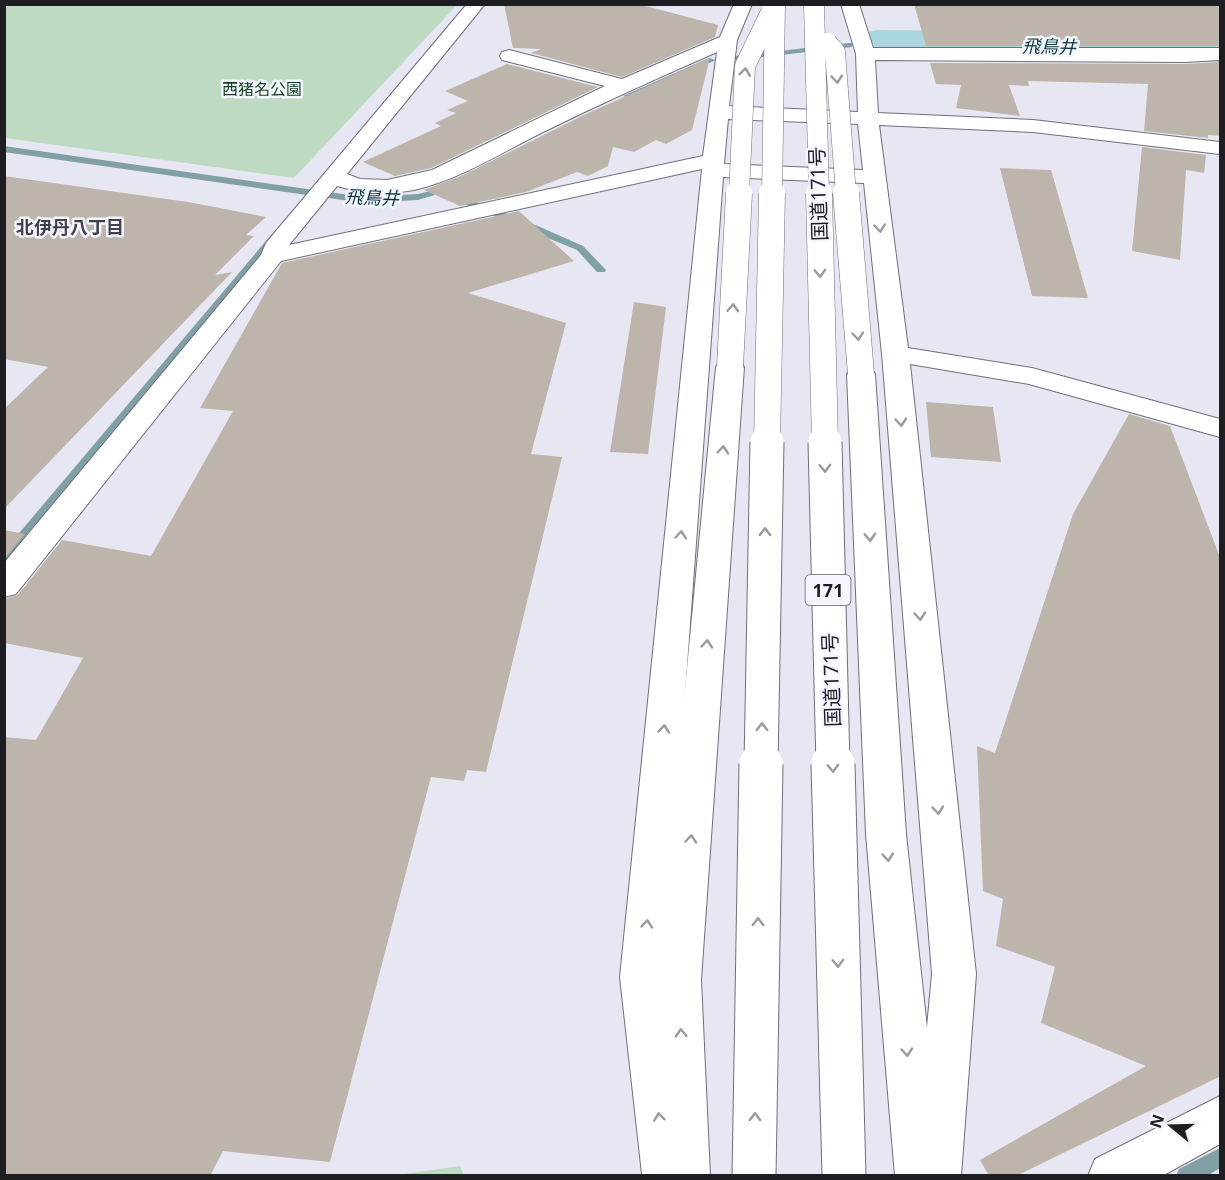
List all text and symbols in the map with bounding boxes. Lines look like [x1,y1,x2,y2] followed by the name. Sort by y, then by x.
[1022,34,1078,59] water label: 飛鳥井
[739,67,751,77] one-way arrow
[830,74,843,83] one-way arrow
[222,78,302,100] park label: 西猪名公園
[803,146,833,242] street label: 国道171号
[345,184,401,210] water label: 飛鳥井
[16,215,124,239] district label: 北伊丹八丁目
[874,224,886,233] one-way arrow
[813,268,826,277] one-way arrow
[726,304,739,313] one-way arrow
[851,331,864,340] one-way arrow
[894,418,907,427] one-way arrow
[716,445,729,454] one-way arrow
[819,463,831,472] one-way arrow
[759,528,772,537] one-way arrow
[674,531,687,540] one-way arrow
[863,532,876,541] one-way arrow
[806,575,850,605] road number: 171
[913,612,926,621] one-way arrow
[816,632,846,728] street label: 国道171号
[700,640,713,649] one-way arrow
[756,723,768,732] one-way arrow
[657,725,670,734] one-way arrow
[827,763,839,772] one-way arrow
[931,806,944,815] one-way arrow
[684,834,697,843] one-way arrow
[881,853,894,862] one-way arrow
[752,918,764,927] one-way arrow
[640,919,653,928] one-way arrow
[832,958,844,967] one-way arrow
[674,1029,687,1038] one-way arrow
[900,1047,913,1056] one-way arrow
[1141,1096,1201,1156] north arrow
[1144,1111,1169,1131] text: N
[654,1113,666,1122] one-way arrow
[748,1113,761,1122] one-way arrow

